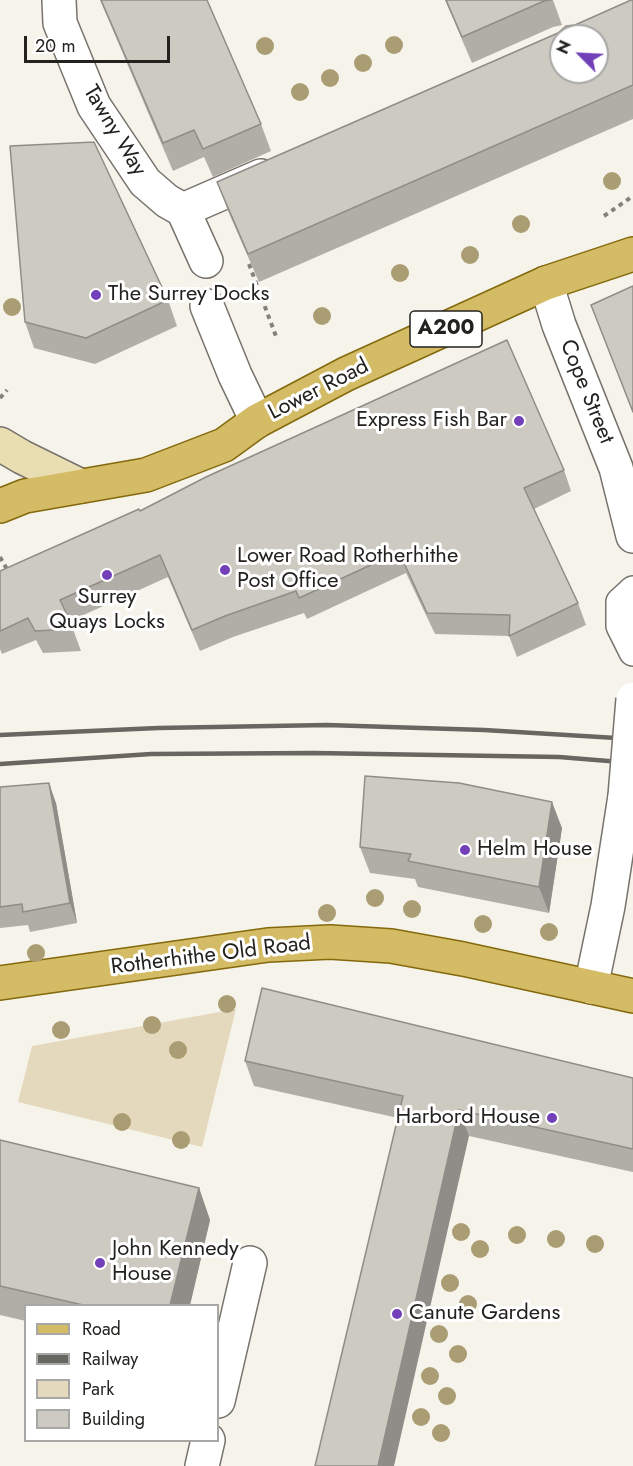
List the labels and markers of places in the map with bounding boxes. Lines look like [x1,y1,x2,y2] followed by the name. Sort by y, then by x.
[108,282,269,308] place label: The Surrey Docks
[89,288,103,302] marker: The Surrey Docks
[356,408,507,434] place label: Express Fish Bar
[512,414,526,428] marker: Express Fish Bar
[237,544,458,596] place label: Lower Road Rotherhithe Post Office
[218,563,232,577] marker: Lower Road Rotherhithe Post Office
[100,568,114,582] marker: Surrey Quays Locks
[49,585,165,636] place label: Surrey Quays Locks
[477,837,592,863] place label: Helm House
[458,843,472,857] marker: Helm House
[395,1105,540,1131] place label: Harbord House
[545,1111,559,1125] marker: Harbord House
[112,1237,239,1288] place label: John Kennedy House
[93,1256,107,1270] marker: John Kennedy House
[409,1301,560,1327] place label: Canute Gardens
[390,1307,404,1321] marker: Canute Gardens

